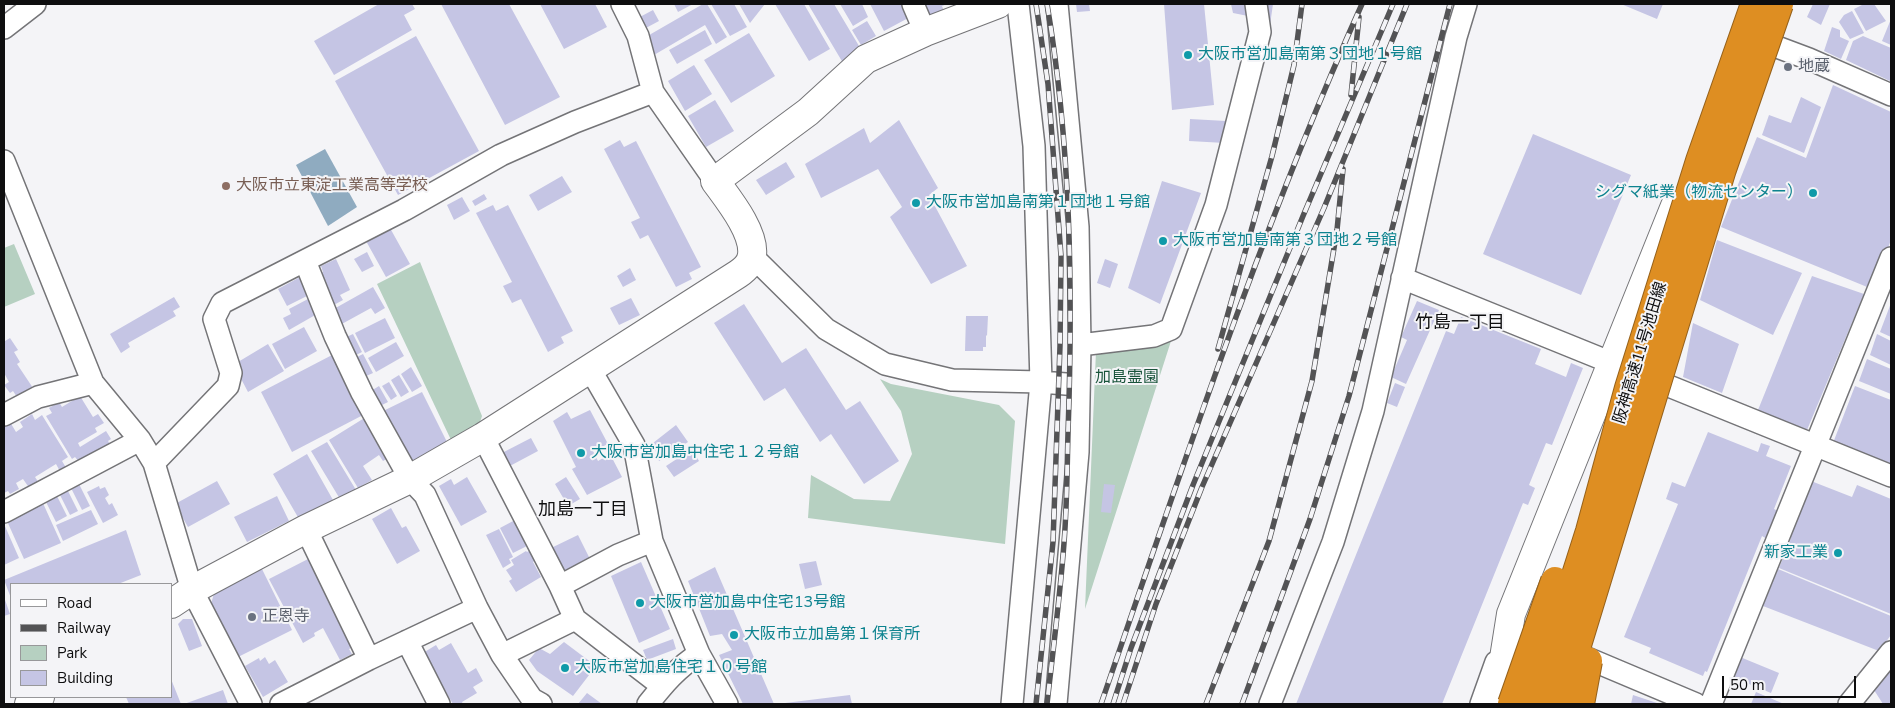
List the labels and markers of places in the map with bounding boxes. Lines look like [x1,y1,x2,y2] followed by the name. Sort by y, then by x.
[1198,45,1422,65] place label: 大阪市営加島南第３団地１号館
[1182,49,1194,61] marker: 大阪市営加島南第３団地１号館
[1798,57,1830,77] place label: 地蔵
[1782,61,1794,73] marker: 地蔵
[236,176,428,196] place label: 大阪市立東淀工業高等学校
[220,180,232,192] marker: 大阪市立東淀工業高等学校
[1595,183,1803,203] place label: シグマ紙業（物流センター）
[1807,187,1819,199] marker: シグマ紙業（物流センター）
[926,193,1150,213] place label: 大阪市営加島南第１団地１号館
[910,197,922,209] marker: 大阪市営加島南第１団地１号館
[1173,231,1397,251] place label: 大阪市営加島南第３団地２号館
[1157,235,1169,247] marker: 大阪市営加島南第３団地２号館
[591,443,799,463] place label: 大阪市営加島中住宅１２号館
[575,447,587,459] marker: 大阪市営加島中住宅１２号館
[1764,543,1828,563] place label: 新家工業
[1832,547,1844,559] marker: 新家工業
[650,593,845,613] place label: 大阪市営加島中住宅13号館
[634,597,646,609] marker: 大阪市営加島中住宅13号館
[262,607,310,627] place label: 正恩寺
[246,611,258,623] marker: 正恩寺
[744,625,920,645] place label: 大阪市立加島第１保育所
[728,629,740,641] marker: 大阪市立加島第１保育所
[575,658,767,678] place label: 大阪市営加島住宅１０号館
[559,662,571,674] marker: 大阪市営加島住宅１０号館

